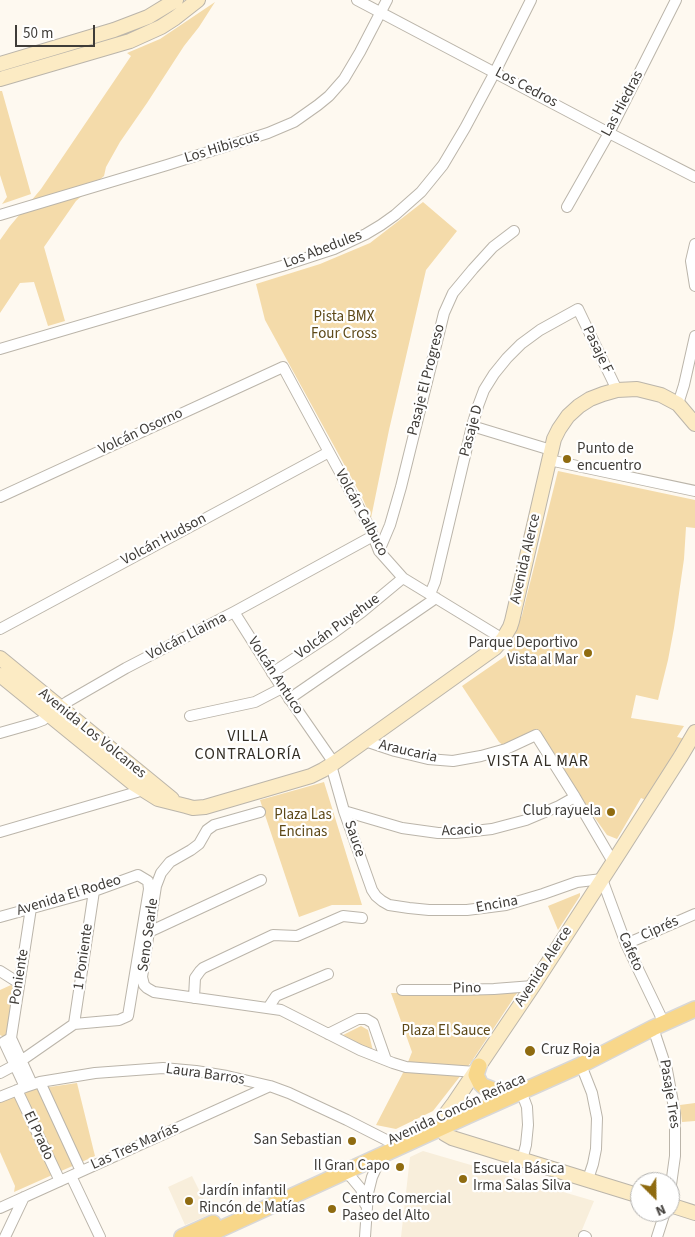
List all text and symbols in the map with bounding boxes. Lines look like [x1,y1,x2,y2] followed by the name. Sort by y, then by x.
[18,15,98,47] scale bar
[23,23,53,44] text: 50 m
[492,64,560,112] street label: Los Cedros
[598,68,648,140] street label: Las Hiedras
[182,128,262,168] street label: Los Hibiscus
[281,227,365,273] street label: Los Abedules
[311,309,377,344] park label: Pista BMX Four Cross
[404,322,450,438] street label: Pasaje El Progreso
[578,323,616,377] street label: Pasaje F
[456,403,488,459] street label: Pasaje D
[96,405,186,459] street label: Volcán Osorno
[577,441,642,476] place label: Punto de encuentro
[561,453,573,465] marker: Punto de encuentro
[331,466,391,560] street label: Volcán Calbuco
[118,510,210,570] street label: Volcán Hudson
[507,512,545,606] street label: Avenida Alerce
[292,590,384,664] street label: Volcán Puyehue
[144,609,230,665] street label: Volcán Llaima
[243,634,307,718] street label: Volcán Antuco
[468,635,578,670] place label: Parque Deportivo Vista al Mar
[582,647,594,659] marker: Parque Deportivo Vista al Mar
[35,685,149,783] street label: Avenida Los Volcanes
[193,727,303,765] district label: VILLA CONTRALORÍA
[377,737,439,767] street label: Araucaria
[486,752,590,772] district label: VISTA AL MAR
[523,803,601,821] place label: Club rayuela
[605,806,617,818] marker: Club rayuela
[274,807,332,842] park label: Plaza Las Encinas
[339,818,369,860] street label: Sauce
[441,821,483,841] street label: Acacio
[15,872,123,920] street label: Avenida El Rodeo
[475,892,519,918] street label: Encina
[135,897,163,973] street label: Seno Searle
[638,913,682,945] street label: Ciprés
[70,923,98,991] street label: 1 Poniente
[511,924,577,1010] street label: Avenida Alerce
[614,930,646,974] street label: Cafeto
[7,948,33,1006] street label: Poniente
[453,980,481,998] street label: Pino
[402,1023,490,1041] park label: Plaza El Sauce
[541,1042,600,1060] place label: Cruz Roja
[523,1044,537,1058] marker: Cruz Roja
[655,1058,683,1130] street label: Pasaje Tres
[164,1061,246,1089] street label: Laura Barros
[385,1070,529,1150] street label: Avenida Concón Reñaca
[19,1109,57,1163] street label: El Prado
[88,1120,182,1174] street label: Las Tres Marías
[254,1132,342,1150] place label: San Sebastian
[346,1135,358,1147] marker: San Sebastian
[314,1158,390,1176] place label: Il Gran Capo
[394,1161,406,1173] marker: Il Gran Capo
[473,1161,571,1196] place label: Escuela Básica Irma Salas Silva
[630,1172,680,1222] north arrow
[457,1173,469,1185] marker: Escuela Básica Irma Salas Silva
[199,1183,305,1218] place label: Jardín infantil Rincón de Matías
[342,1191,451,1226] place label: Centro Comercial Paseo del Alto
[183,1195,195,1207] marker: Jardín infantil Rincón de Matías
[652,1199,669,1221] text: N
[326,1203,338,1215] marker: Centro Comercial Paseo del Alto

